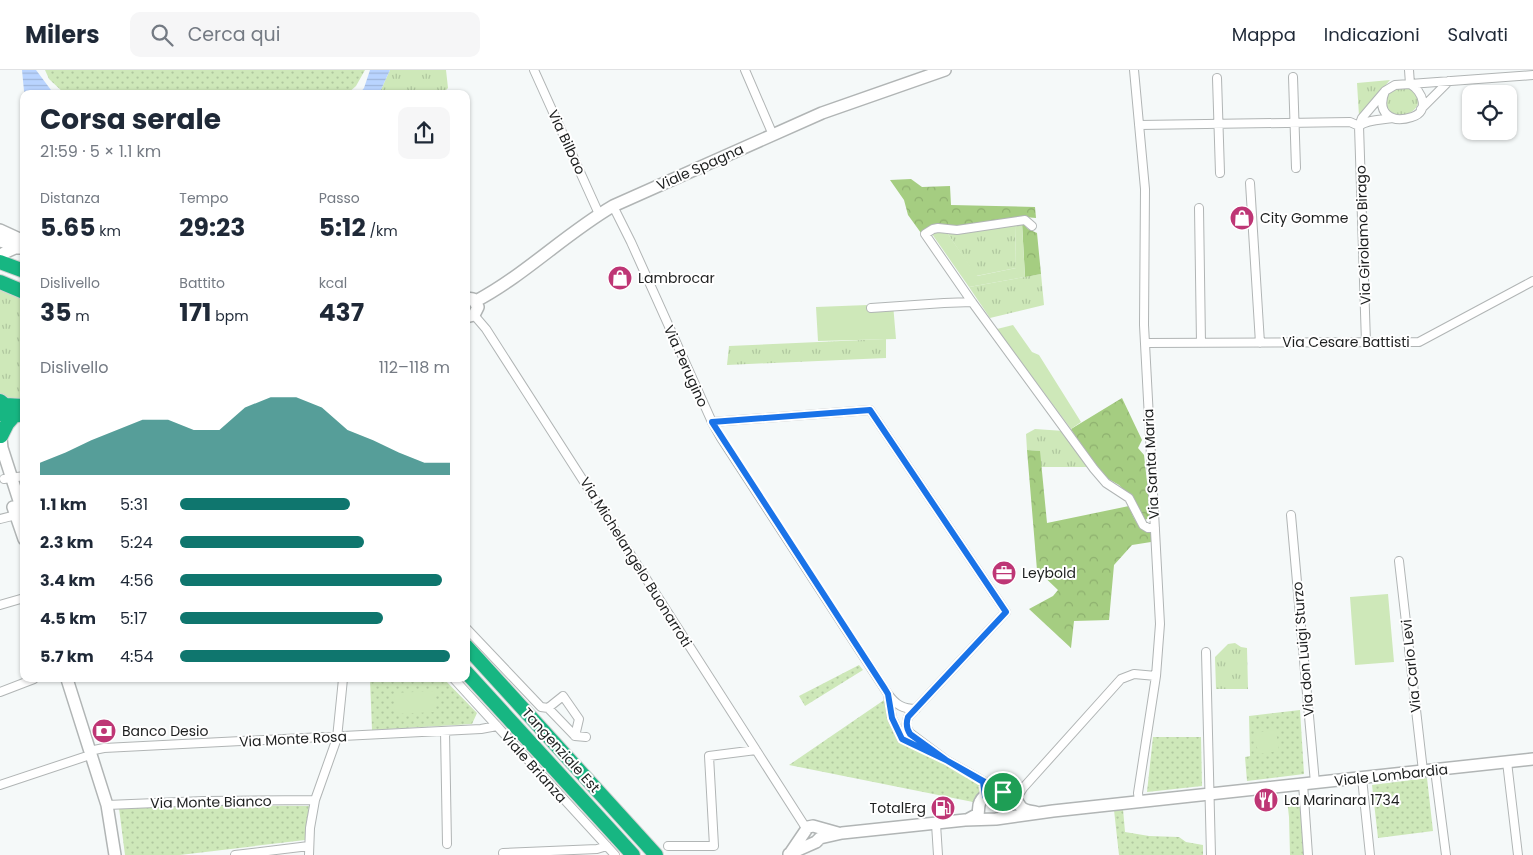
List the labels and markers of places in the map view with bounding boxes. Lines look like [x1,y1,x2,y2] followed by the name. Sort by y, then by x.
[1229,205,1255,231] shop icon: City Gomme
[1260,208,1349,228] place label: City Gomme
[607,265,633,291] shop icon: Lambrocar
[638,268,715,288] place label: Lambrocar
[991,560,1017,586] office icon: Leybold
[1022,563,1076,583] place label: Leybold
[91,718,117,744] bank icon: Banco Desio
[122,721,209,741] place label: Banco Desio
[982,771,1024,813] pin
[1253,787,1279,813] restaurant icon: La Marinara 1734
[1284,790,1400,810] place label: La Marinara 1734
[930,795,956,821] fuel station icon: TotalErg
[870,798,926,818] place label: TotalErg

